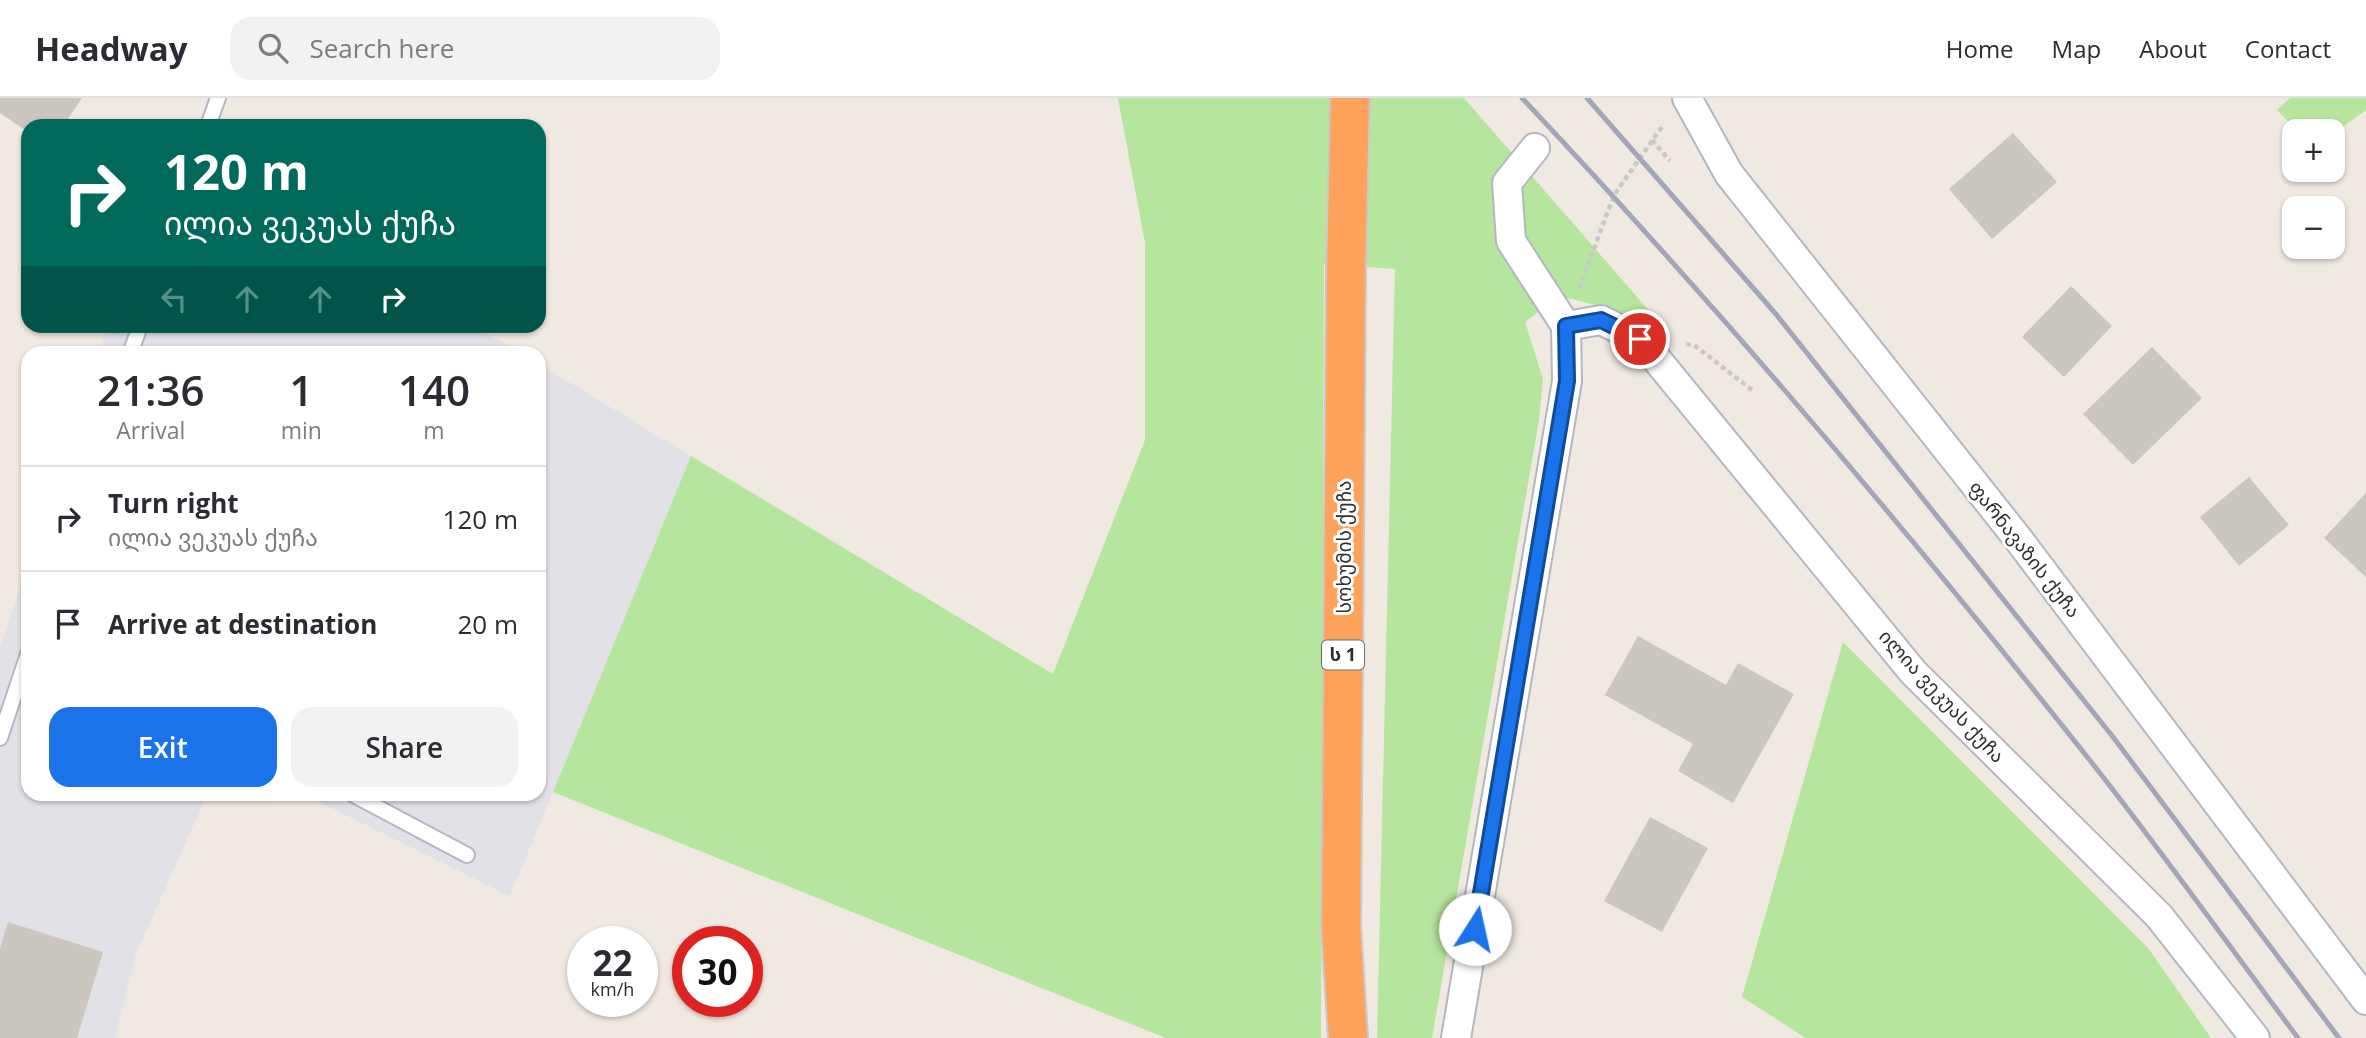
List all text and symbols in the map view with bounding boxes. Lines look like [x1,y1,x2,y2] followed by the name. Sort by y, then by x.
[230,17,720,80] search box
[35,26,188,71] text: Headway
[254,29,292,67] icon: search
[310,30,454,66] text: Search here
[1946,32,2014,65] text: Home
[2052,32,2101,65] text: Map
[2139,32,2207,65] text: About
[2245,32,2331,65] text: Contact
[2282,119,2345,259] map controls
[2282,119,2345,182] button: +
[164,138,309,204] text: 120 m
[49,147,140,238] icon: right
[2282,196,2345,259] button: −
[164,201,456,244] text: ილია ვეკუას ქუჩა
[155,280,193,318] icon: left
[228,280,266,318] icon: ahead
[301,280,339,318] icon: ahead
[374,280,412,318] icon: right
[1610,309,1670,369] pin
[1621,320,1659,358] icon: arrive
[97,361,205,418] text: 21:36
[289,361,313,418] text: 1
[398,361,470,418] text: 140
[116,414,185,446] text: Arrival
[281,414,322,446] text: min
[423,414,445,446] text: m
[1963,475,2087,623] street label: ფარნავაზის ქუჩა
[1331,481,1357,613] street label: სოხუმის ქუჩა
[108,485,239,521] text: Turn right
[49,500,87,538] icon: right
[443,501,518,537] text: 120 m
[108,521,318,553] text: ილია ვეკუას ქუჩა
[49,605,87,643] icon: arrive
[108,606,377,642] text: Arrive at destination
[457,606,518,642] text: 20 m
[1873,624,2011,768] street label: ილია ვეკუას ქუჩა
[1322,640,1364,670] road number: ს 1
[49,707,277,787] button: Exit
[291,707,518,787] button: Share
[1438,892,1512,966] position arrow
[672,926,763,1017] speed limit sign: 30
[592,939,633,986] text: 22
[591,977,634,1001] text: km/h

